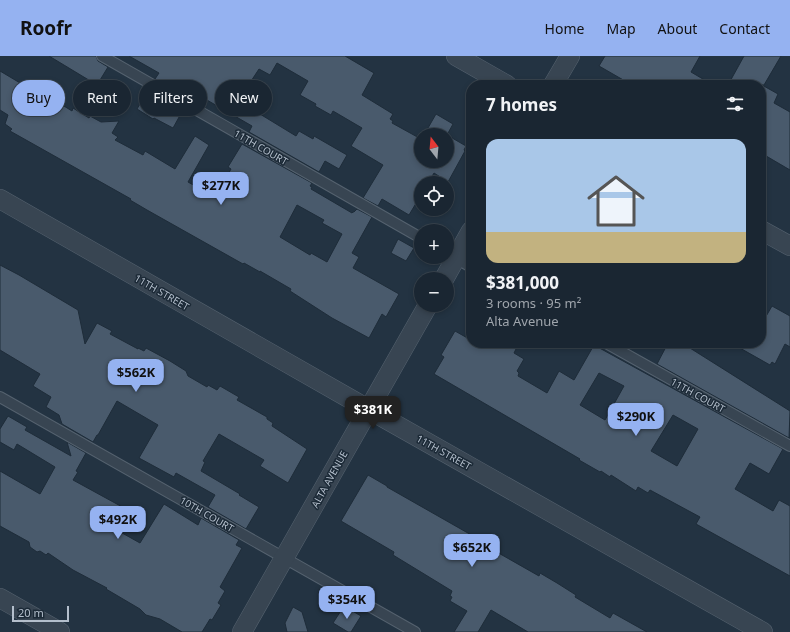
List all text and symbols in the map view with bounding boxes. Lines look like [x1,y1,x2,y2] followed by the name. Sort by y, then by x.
[20,15,72,41] text: Roofr
[545,19,584,38] text: Home
[606,19,636,38] text: Map
[658,19,697,38] text: About
[719,19,770,38] text: Contact
[12,80,65,116] chip: Buy
[73,80,131,116] chip: Rent
[139,80,207,116] chip: Filters
[215,80,272,116] chip: New
[486,93,557,116] text: 7 homes
[724,93,746,115] icon: filters
[232,126,291,168] street label: 11TH COURT
[414,128,454,168] north arrow
[414,128,454,312] map controls
[580,165,652,237] icon: home
[193,172,249,206] pin: $277K
[202,176,240,194] text: $277K
[414,176,454,216] button: locate
[414,224,454,264] button: +
[132,271,192,314] street label: 11TH STREET
[486,271,559,294] text: $381,000
[414,272,454,312] button: −
[486,294,581,312] text: 3 rooms · 95 m²
[486,312,559,330] text: Alta Avenue
[108,359,164,393] pin: $562K
[117,363,155,381] text: $562K
[668,374,728,416] street label: 11TH COURT
[345,396,401,430] pin: $381K
[354,400,392,418] text: $381K
[608,403,664,437] pin: $290K
[617,407,655,425] text: $290K
[414,431,474,473] street label: 11TH STREET
[308,448,350,510] street label: ALTA AVENUE
[178,493,237,535] street label: 10TH COURT
[90,506,146,540] pin: $492K
[99,510,137,528] text: $492K
[444,534,500,568] pin: $652K
[453,538,491,556] text: $652K
[319,586,375,620] pin: $354K
[328,590,366,608] text: $354K
[12,604,69,623] scale bar
[18,605,44,620] text: 20 m

